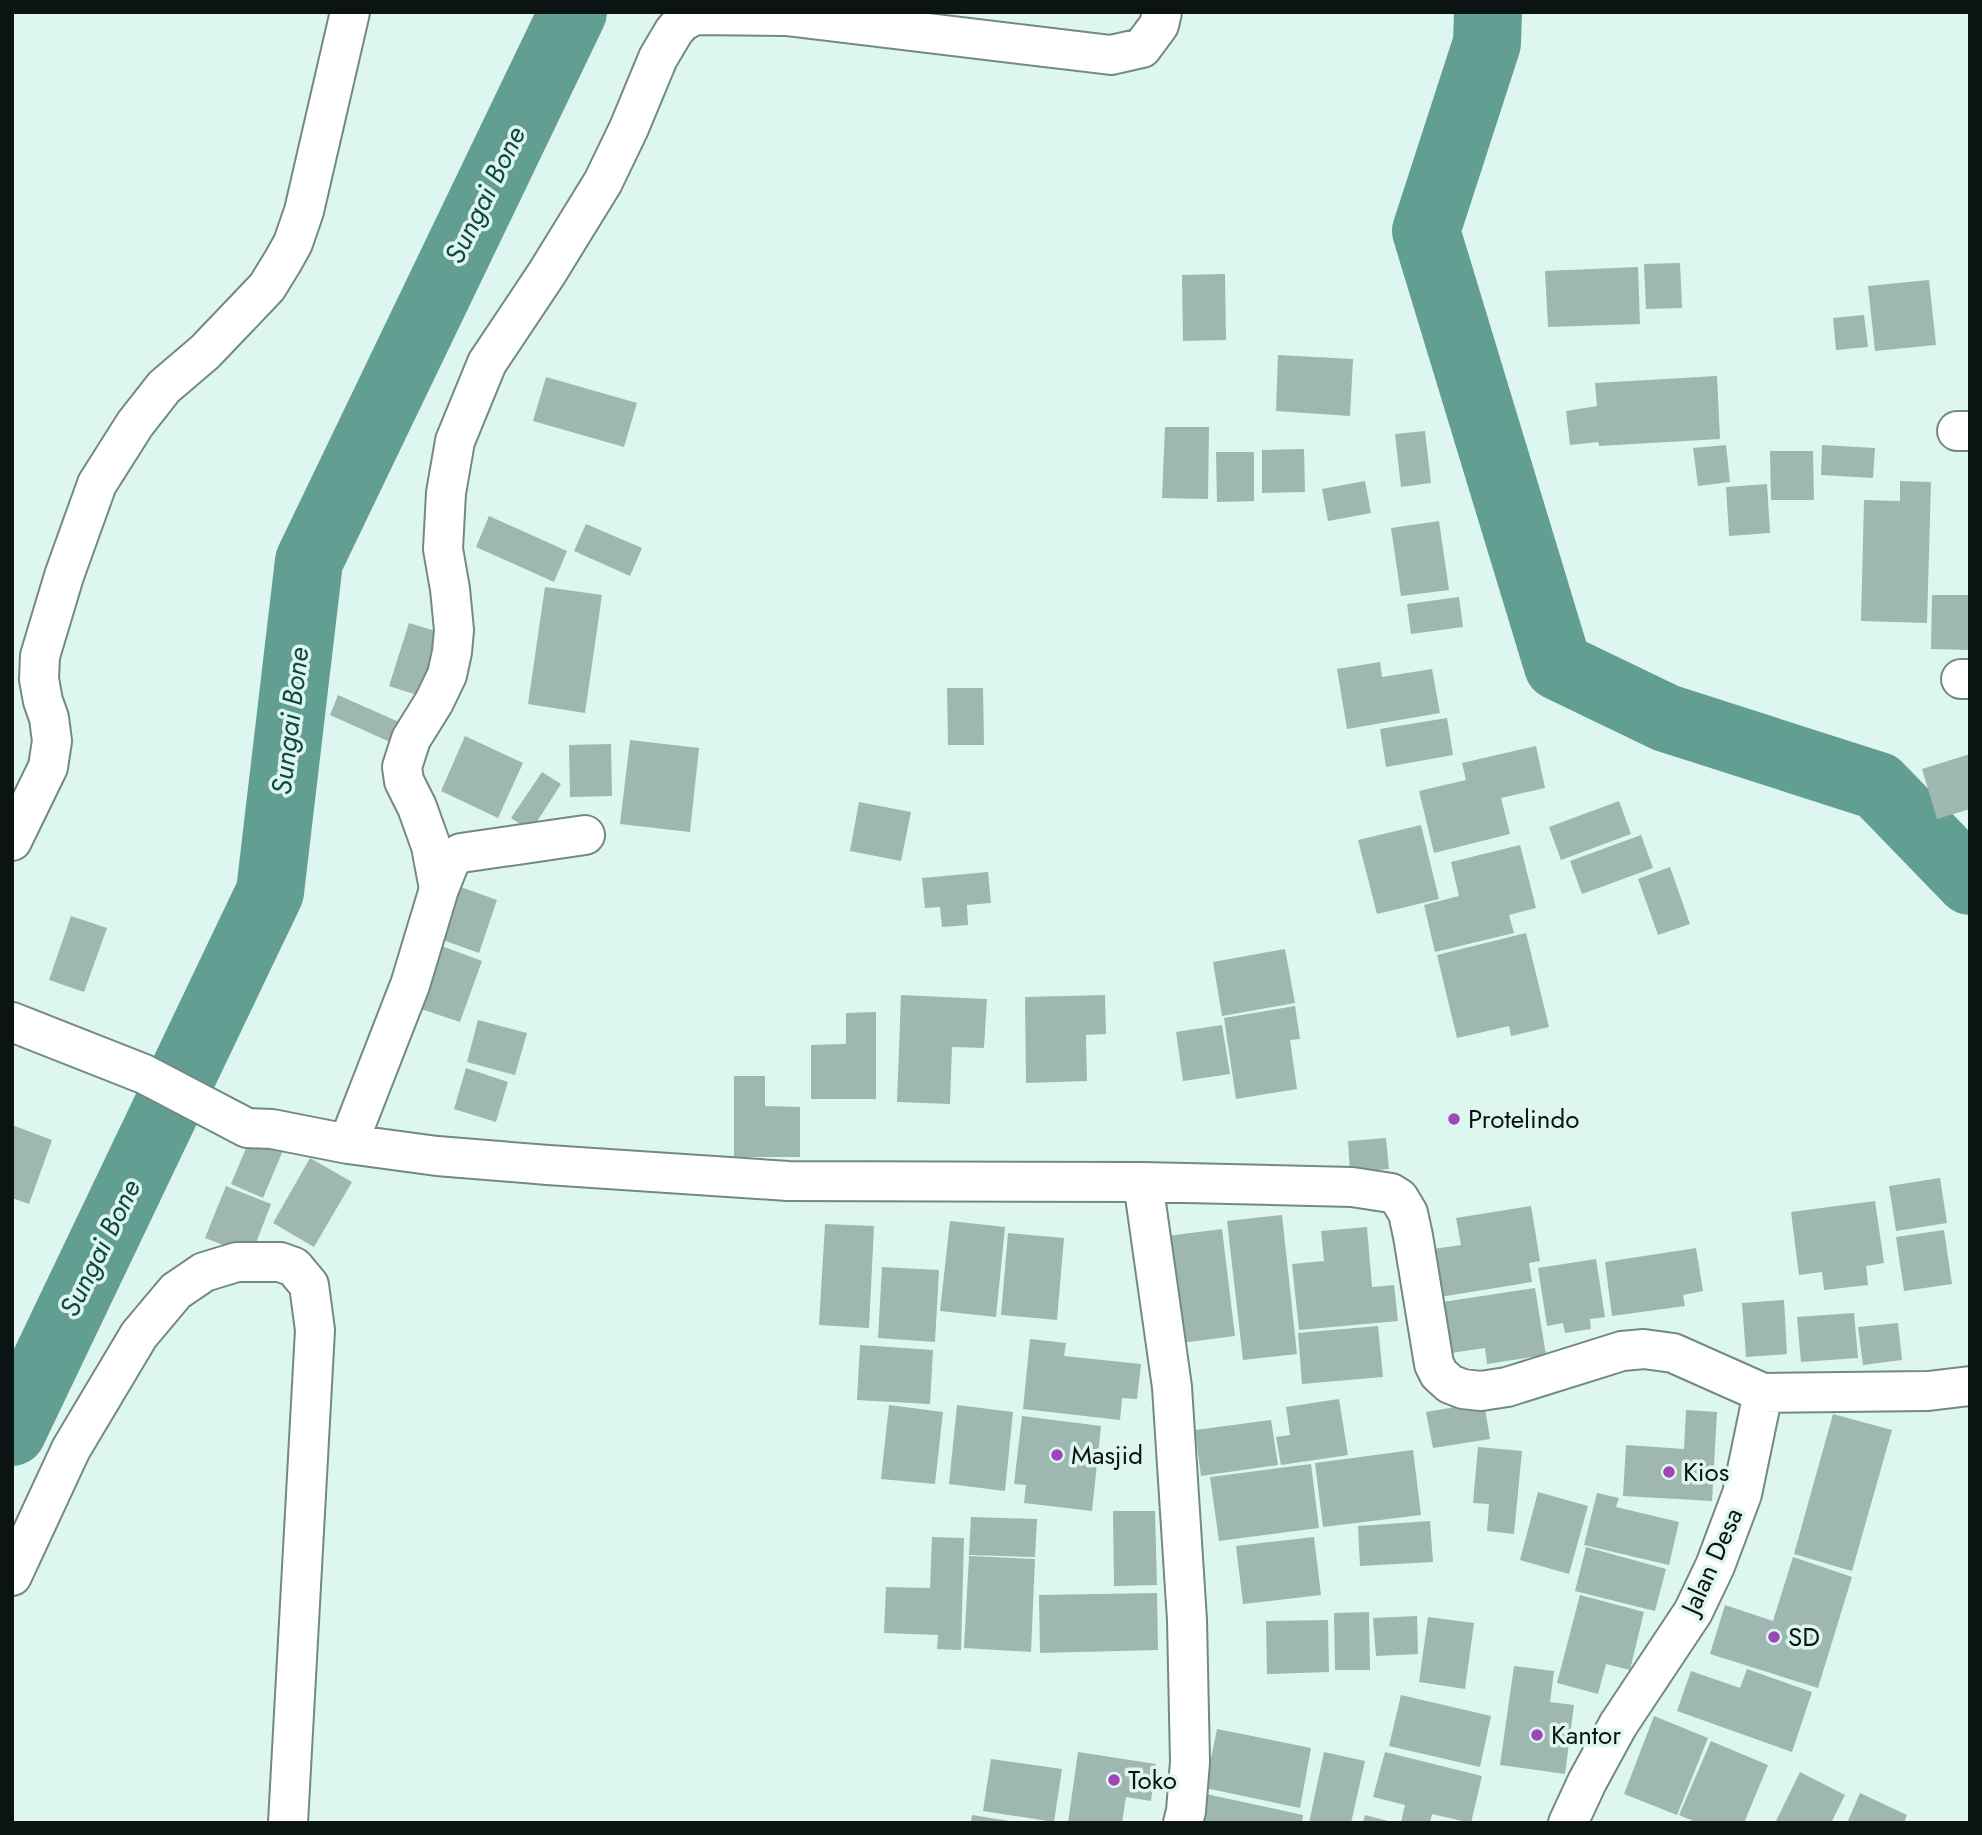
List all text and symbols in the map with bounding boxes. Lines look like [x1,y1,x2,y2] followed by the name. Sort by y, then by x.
[434,119,536,271] water label: Sungai Bone
[261,645,319,797] water label: Sungai Bone
[1468,1100,1580,1138] place label: Protelindo
[1446,1111,1462,1127] marker: Protelindo
[49,1172,151,1324] water label: Sungai Bone
[1071,1436,1143,1474] place label: Masjid
[1049,1447,1065,1463] marker: Masjid
[1683,1453,1729,1491] place label: Kios
[1661,1464,1677,1480] marker: Kios
[1670,1502,1752,1623] street label: Jalan Desa
[1788,1618,1820,1656] place label: SD
[1766,1629,1782,1645] marker: SD
[1551,1716,1621,1754] place label: Kantor
[1529,1727,1545,1743] marker: Kantor
[1128,1761,1177,1799] place label: Toko
[1106,1772,1122,1788] marker: Toko

